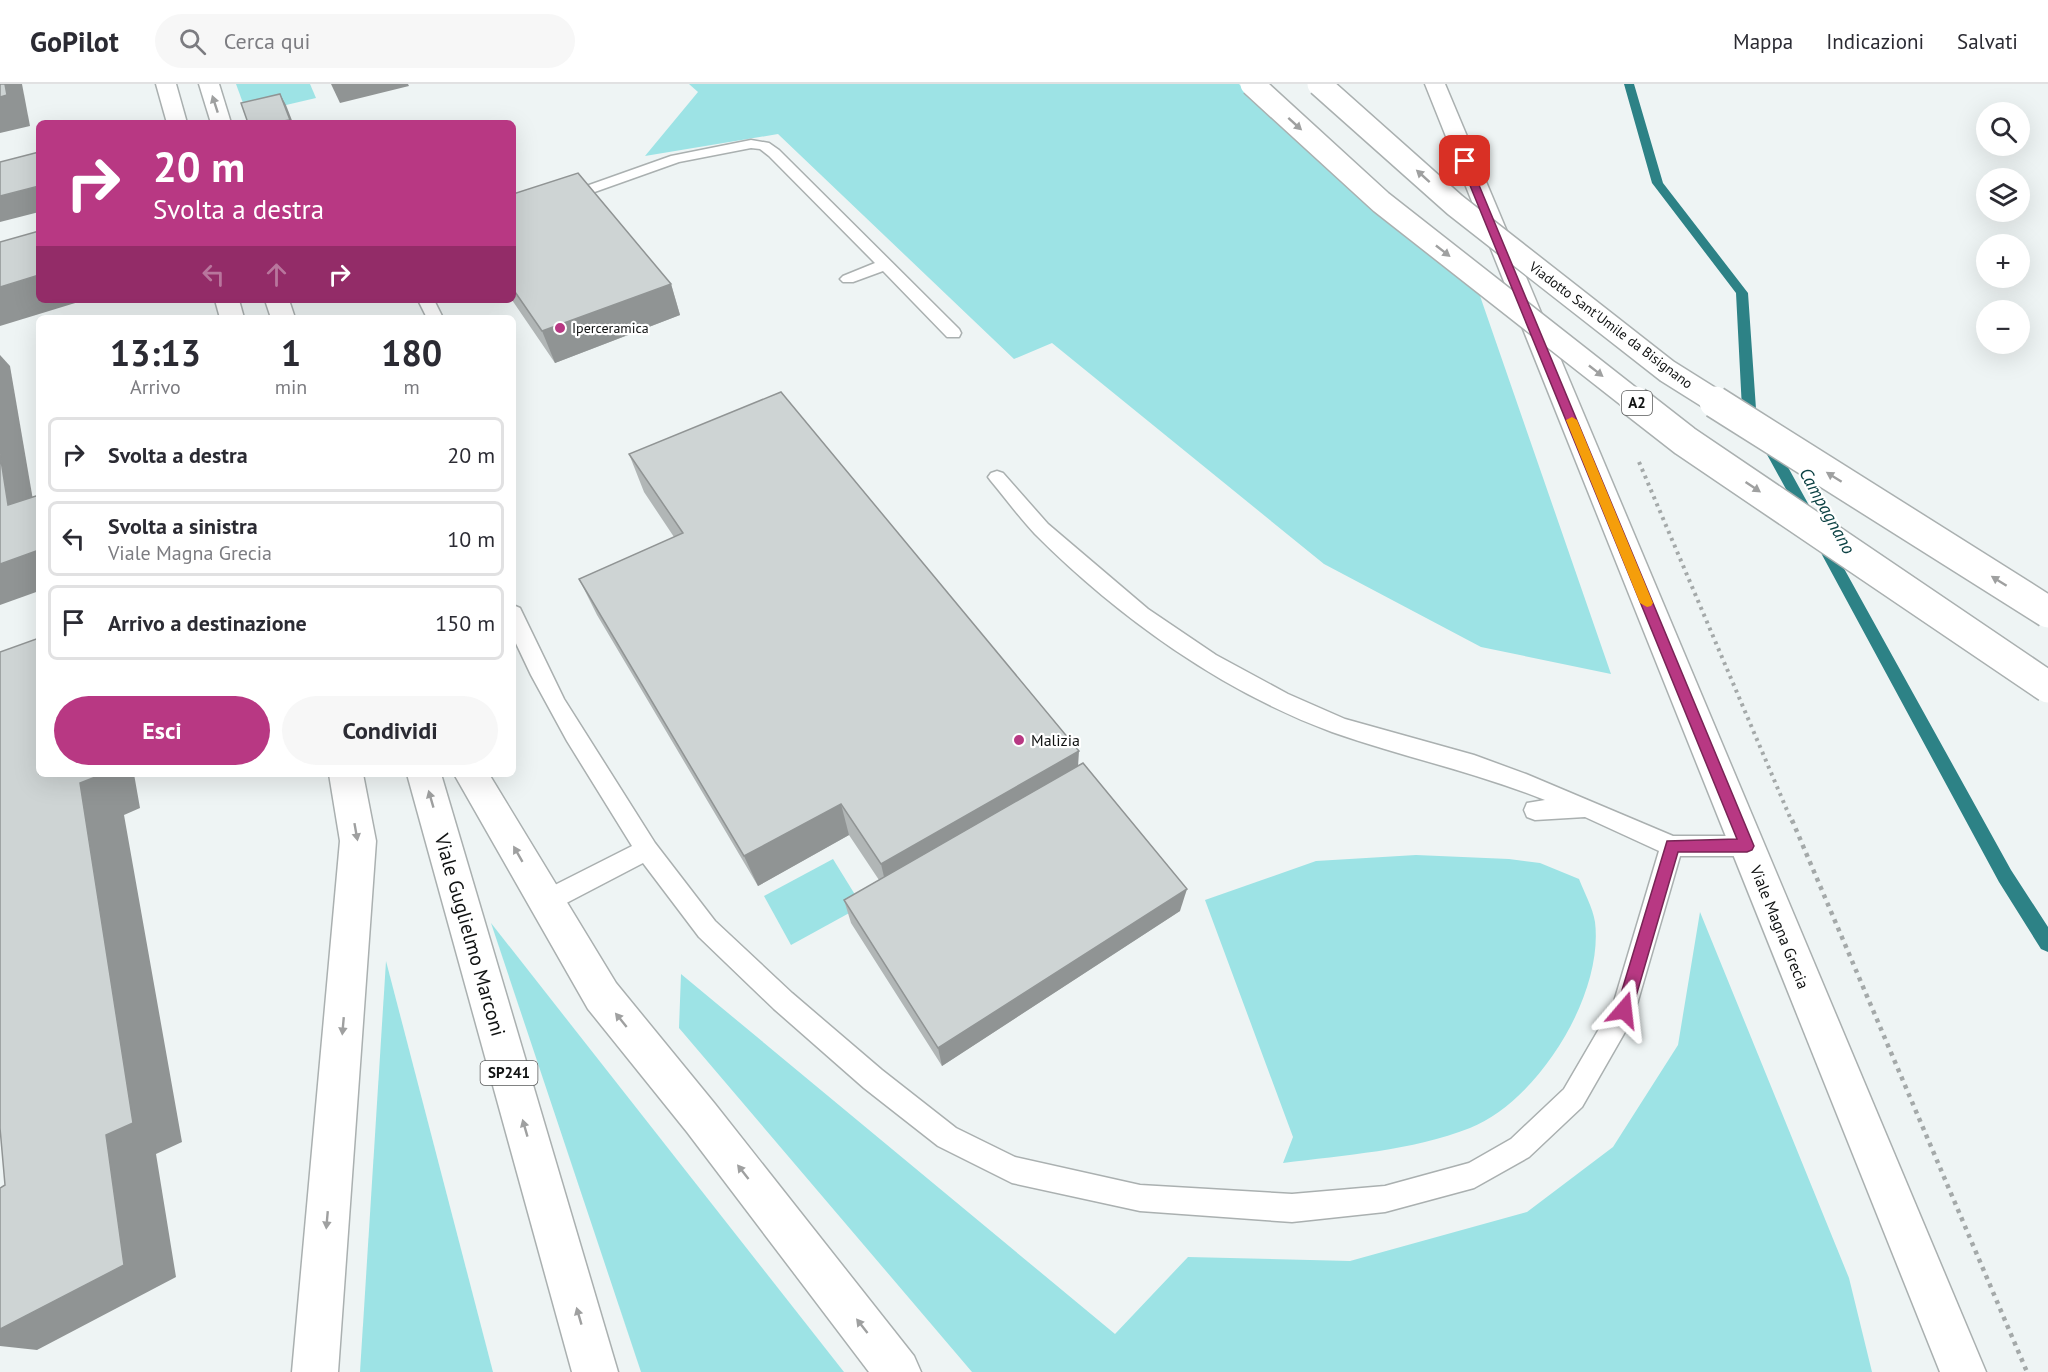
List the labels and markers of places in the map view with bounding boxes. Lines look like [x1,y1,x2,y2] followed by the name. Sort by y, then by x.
[1439,135,1490,186] pin
[572,319,649,337] place label: Iperceramica
[553,321,567,335] marker: Iperceramica
[1031,730,1080,750] place label: Malizia
[1012,733,1026,747] marker: Malizia

